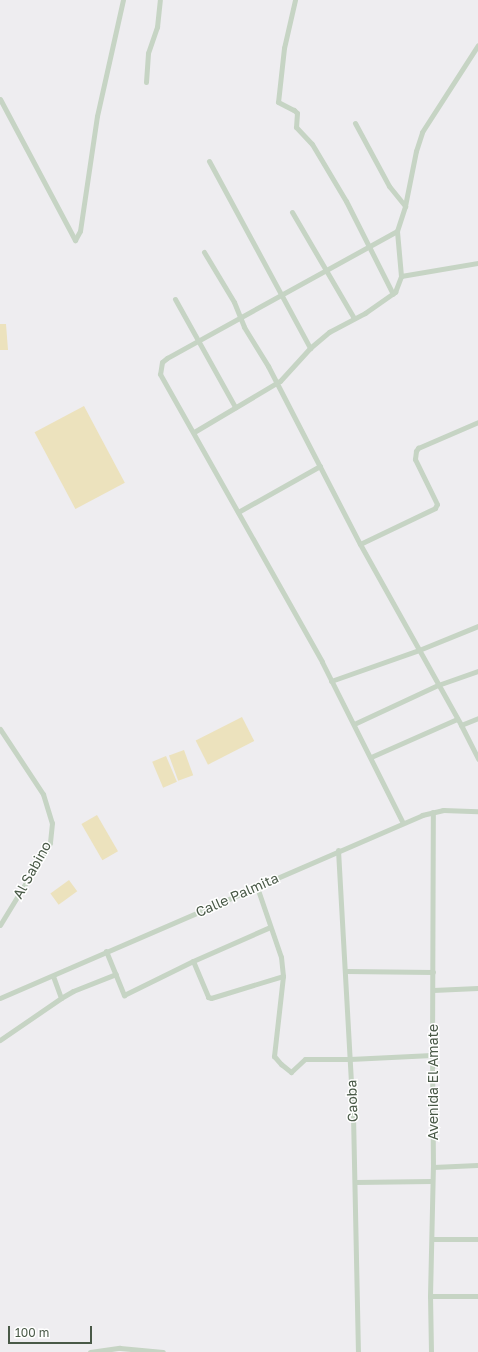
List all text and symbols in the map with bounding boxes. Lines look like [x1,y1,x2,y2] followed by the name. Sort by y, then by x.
[9,838,55,902] street label: Al Sabino
[193,869,281,921] street label: Calle Palmita
[425,1024,441,1140] street label: Avenida El Amate
[343,1080,361,1122] street label: Caoba
[10,1318,94,1344] scale bar
[15,1325,49,1340] text: 100 m

